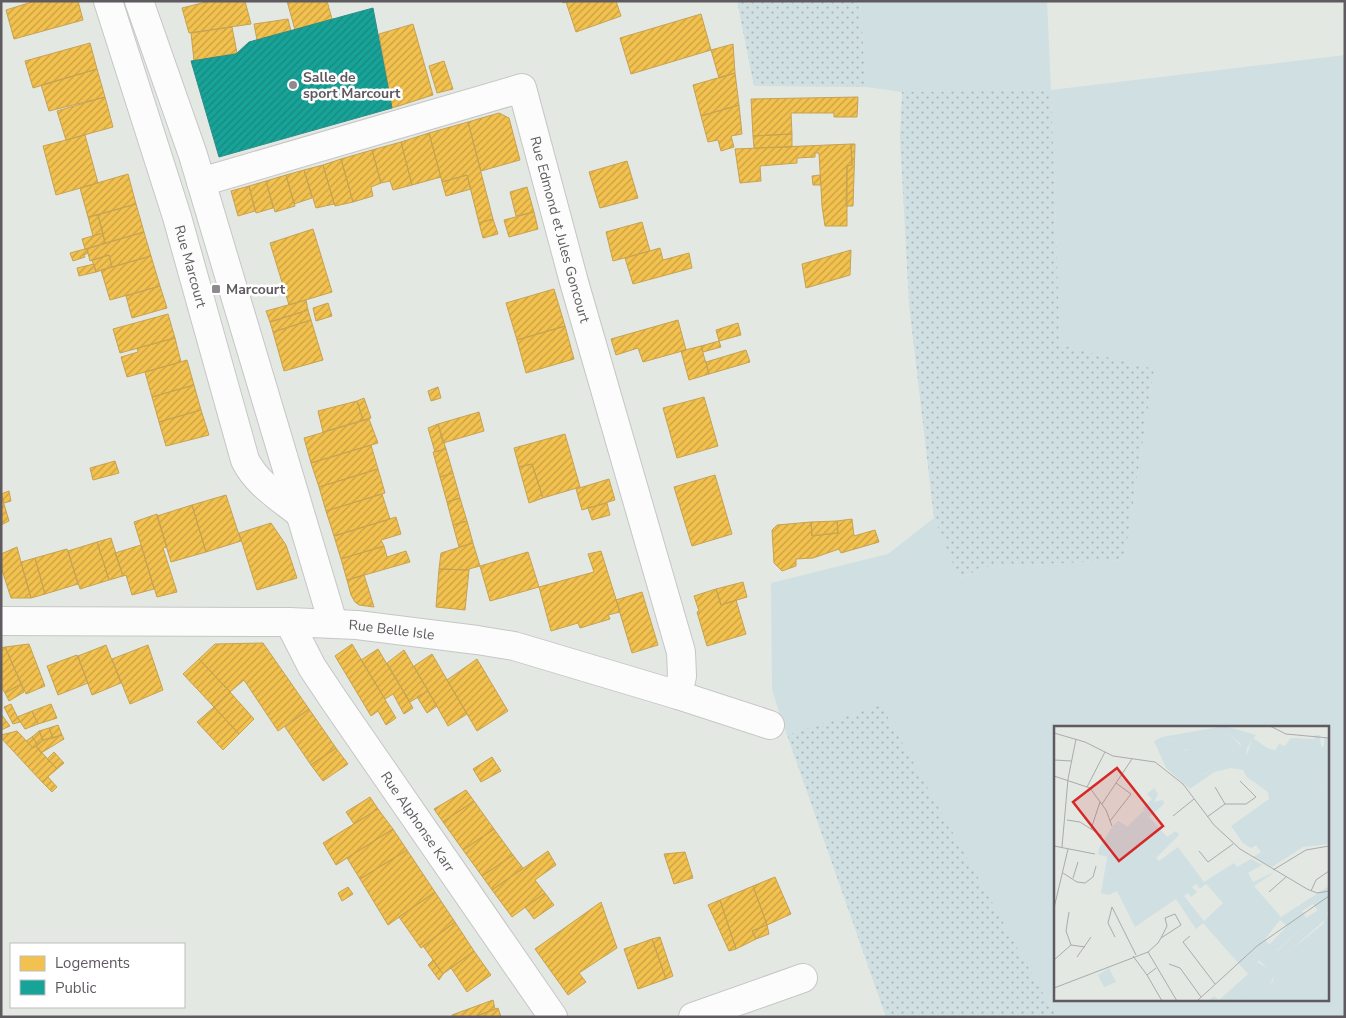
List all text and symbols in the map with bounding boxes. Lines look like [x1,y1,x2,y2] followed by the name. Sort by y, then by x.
[303,68,401,103] place label: Salle de sport Marcourt
[287,79,299,91] marker: Salle de sport Marcourt
[525,134,594,325] street label: Rue Edmond et Jules Goncourt
[170,223,211,310] street label: Rue Marcourt
[226,280,286,299] place label: Marcourt
[210,283,222,295] marker: Marcourt
[348,616,436,645] street label: Rue Belle Isle
[1054,726,1328,1000] inset map
[376,768,459,876] street label: Rue Alphonse Karr
[10,943,185,1008] legend
[55,953,130,973] text: Logements
[55,978,96,998] text: Public

